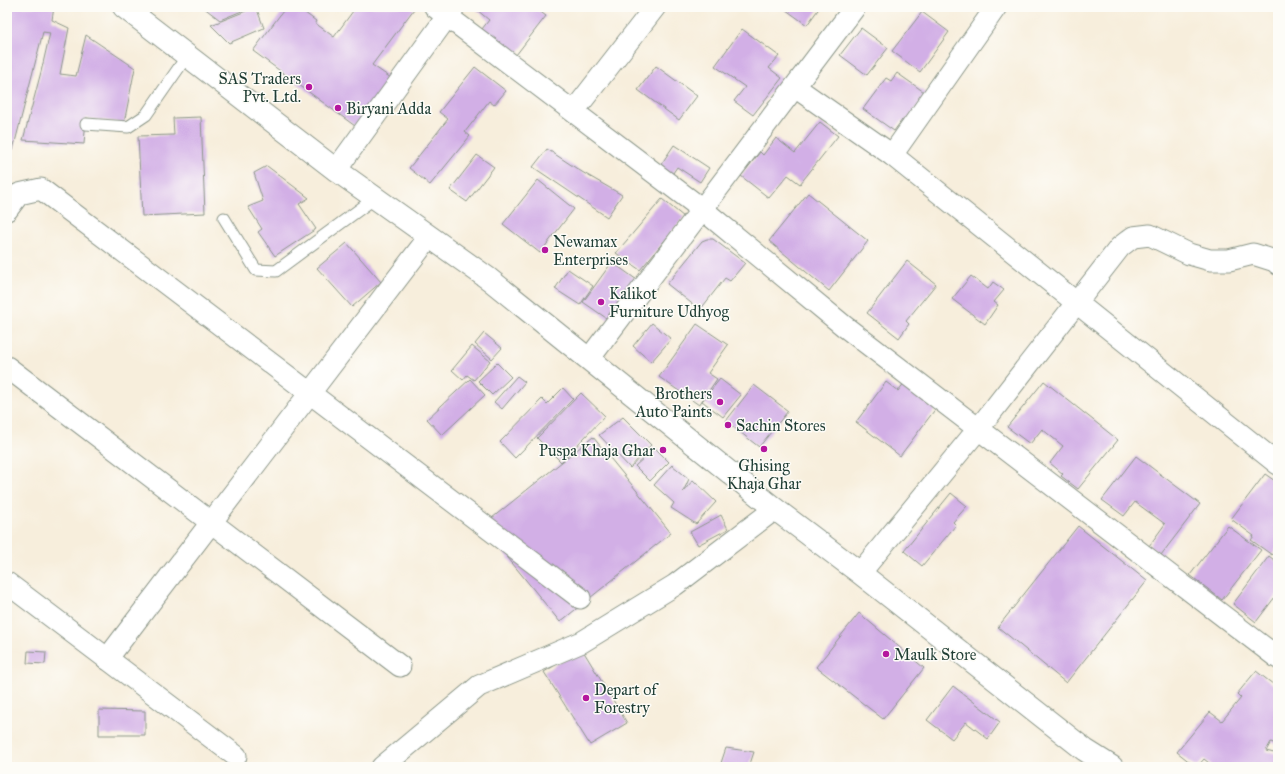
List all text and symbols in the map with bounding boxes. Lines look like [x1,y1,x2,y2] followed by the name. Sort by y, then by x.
[219,69,301,106] place label: SAS Traders Pvt. Ltd.
[304,82,314,92] marker: SAS Traders Pvt. Ltd.
[346,99,431,118] place label: Biryani Adda
[333,103,343,113] marker: Biryani Adda
[553,232,628,269] place label: Newamax Enterprises
[540,245,550,255] marker: Newamax Enterprises
[609,284,729,322] place label: Kalikot Furniture Udhyog
[596,297,606,307] marker: Kalikot Furniture Udhyog
[634,384,712,421] place label: Brothers Auto Paints
[715,397,725,407] marker: Brothers Auto Paints
[736,416,826,435] place label: Sachin Stores
[723,420,733,430] marker: Sachin Stores
[539,441,655,460] place label: Puspa Khaja Ghar
[759,444,769,454] marker: Ghising Khaja Ghar
[658,445,668,455] marker: Puspa Khaja Ghar
[727,456,801,493] place label: Ghising Khaja Ghar
[894,645,977,664] place label: Maulk Store
[881,649,891,659] marker: Maulk Store
[594,680,659,717] place label: Depart of Forestry
[581,693,591,703] marker: Depart of Forestry

